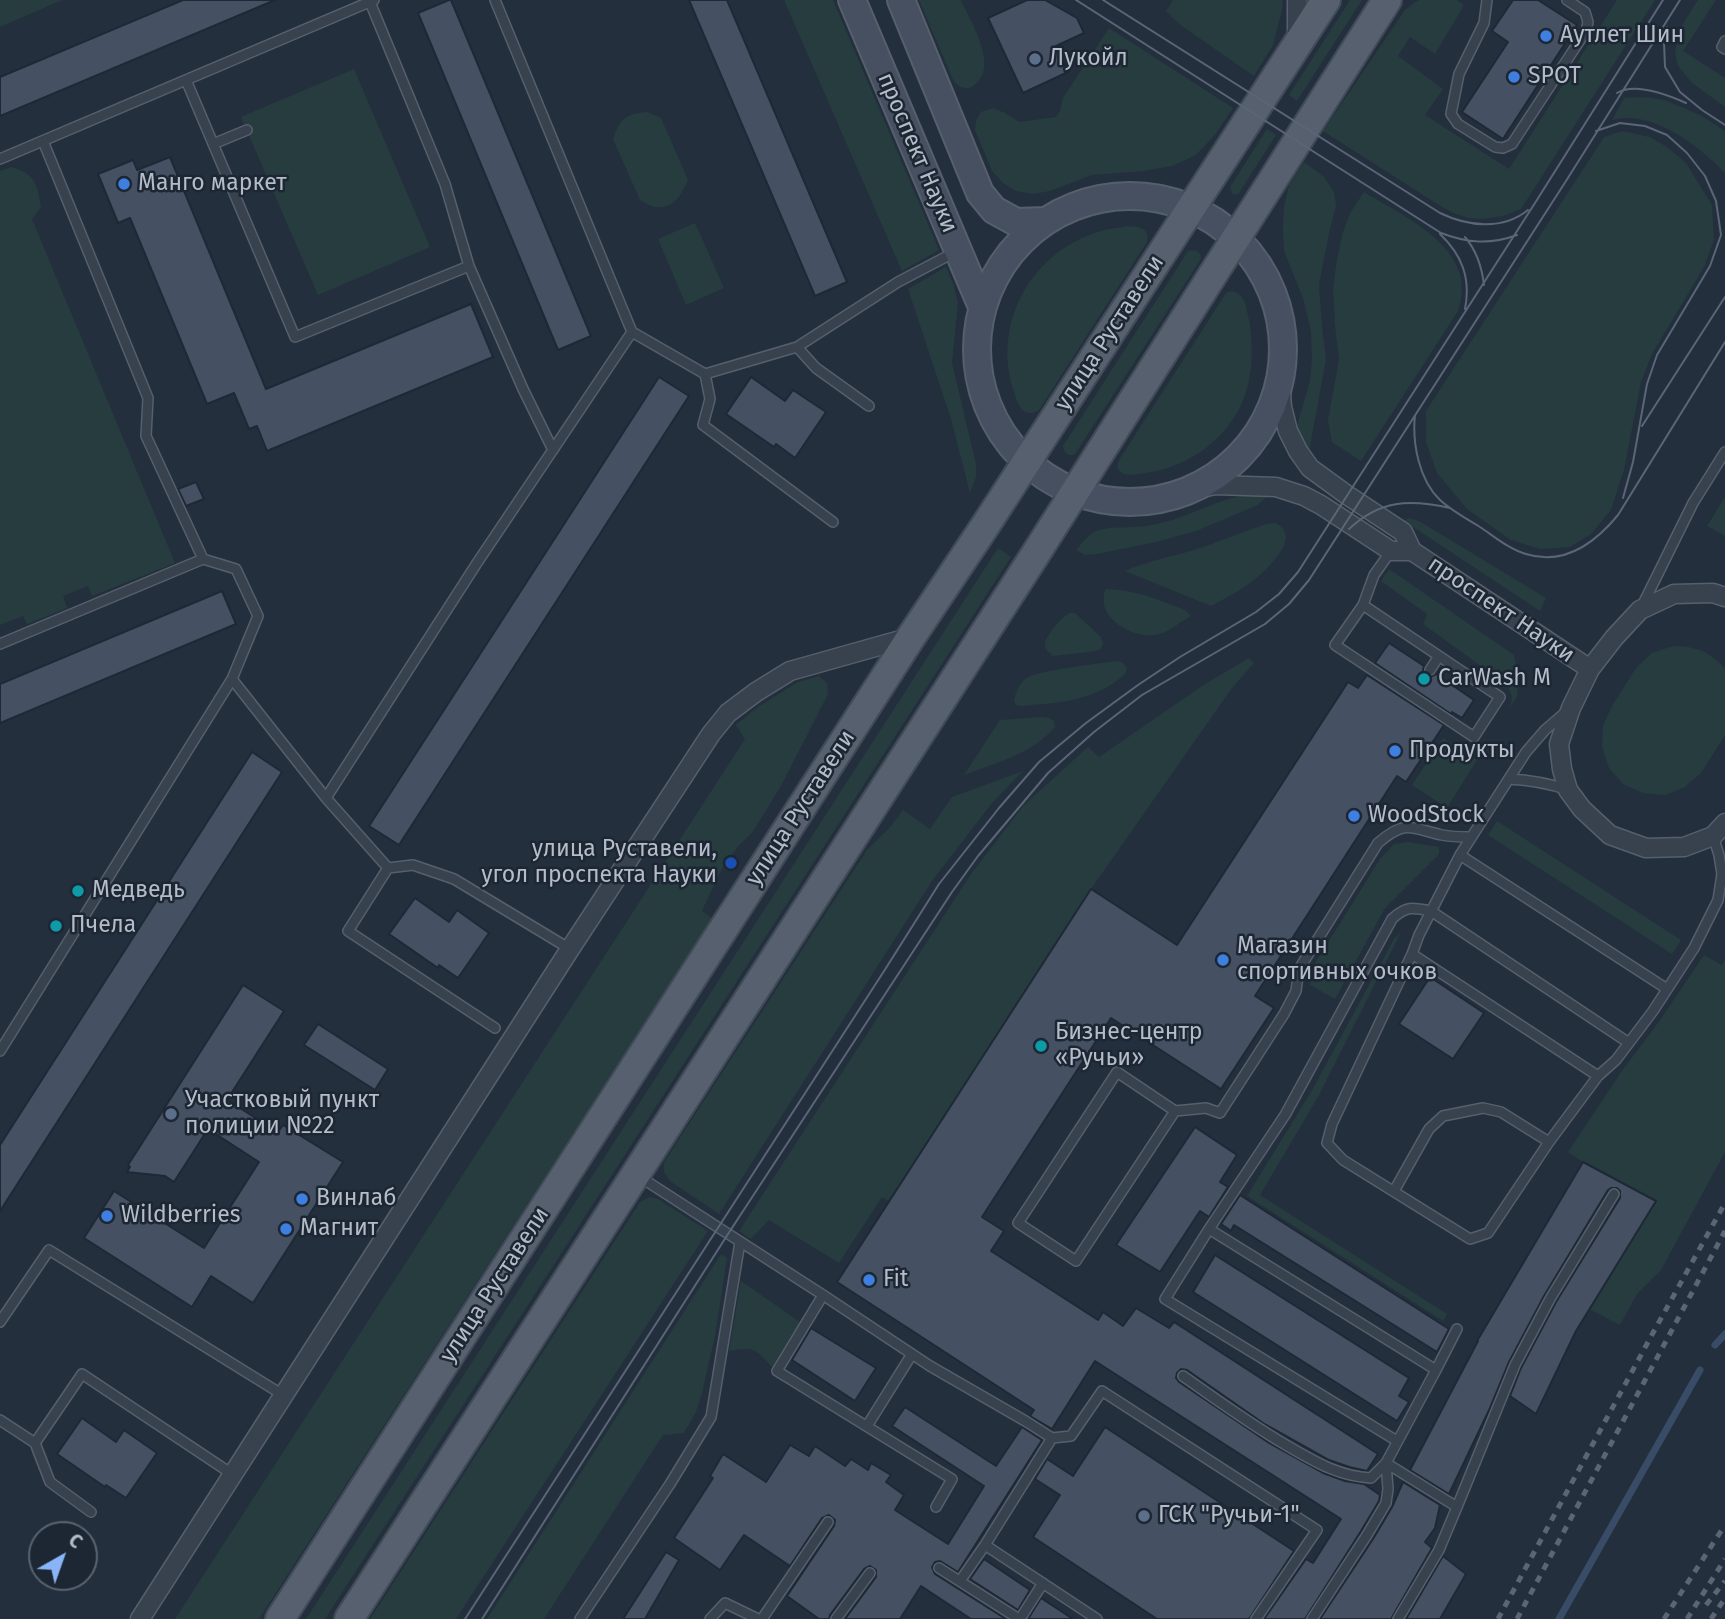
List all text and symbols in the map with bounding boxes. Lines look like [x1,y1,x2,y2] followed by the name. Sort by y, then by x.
[1560,22,1684,50] place label: Аутлет Шин
[1538,28,1554,44] marker: Аутлет Шин
[1049,45,1128,73] place label: Лукойл
[1027,51,1043,67] marker: Лукойл
[1528,63,1581,91] place label: SPOT
[871,69,963,237] street label: проспект Науки
[1506,69,1522,85] marker: SPOT
[138,170,287,198] place label: Манго маркет
[116,176,132,192] marker: Манго маркет
[1049,250,1171,416] street label: улица Руставели
[1422,551,1580,669] street label: проспект Науки
[1438,665,1551,693] place label: CarWash M
[1416,671,1432,687] marker: CarWash M
[740,725,862,891] street label: улица Руставели
[1409,737,1515,765] place label: Продукты
[1387,743,1403,759] marker: Продукты
[1368,802,1484,830] place label: WoodStock
[1346,808,1362,824] marker: WoodStock
[481,836,717,890] place label: улица Руставели, угол проспекта Науки
[723,855,739,871] marker: улица Руставели, угол проспекта Науки
[92,877,185,905] place label: Медведь
[70,883,86,899] marker: Медведь
[70,912,136,940] place label: Пчела
[48,918,64,934] marker: Пчела
[1237,933,1437,987] place label: Магазин спортивных очков
[1215,952,1231,968] marker: Магазин спортивных очков
[1055,1019,1202,1073] place label: Бизнес-центр «Ручьи»
[1033,1038,1049,1054] marker: Бизнес-центр «Ручьи»
[185,1087,379,1141] place label: Участковый пункт полиции №22
[163,1106,179,1122] marker: Участковый пункт полиции №22
[316,1185,396,1213] place label: Винлаб
[294,1191,310,1207] marker: Винлаб
[121,1202,241,1230] place label: Wildberries
[434,1202,556,1368] street label: улица Руставели
[99,1208,115,1224] marker: Wildberries
[300,1215,378,1243] place label: Магнит
[278,1221,294,1237] marker: Магнит
[883,1266,908,1294] place label: Fit
[861,1272,877,1288] marker: Fit
[1158,1502,1300,1530] place label: ГСК "Ручьи-1"
[1136,1508,1152,1524] marker: ГСК "Ручьи-1"
[28,1521,98,1591] north arrow
[64,1529,87,1553] text: С

